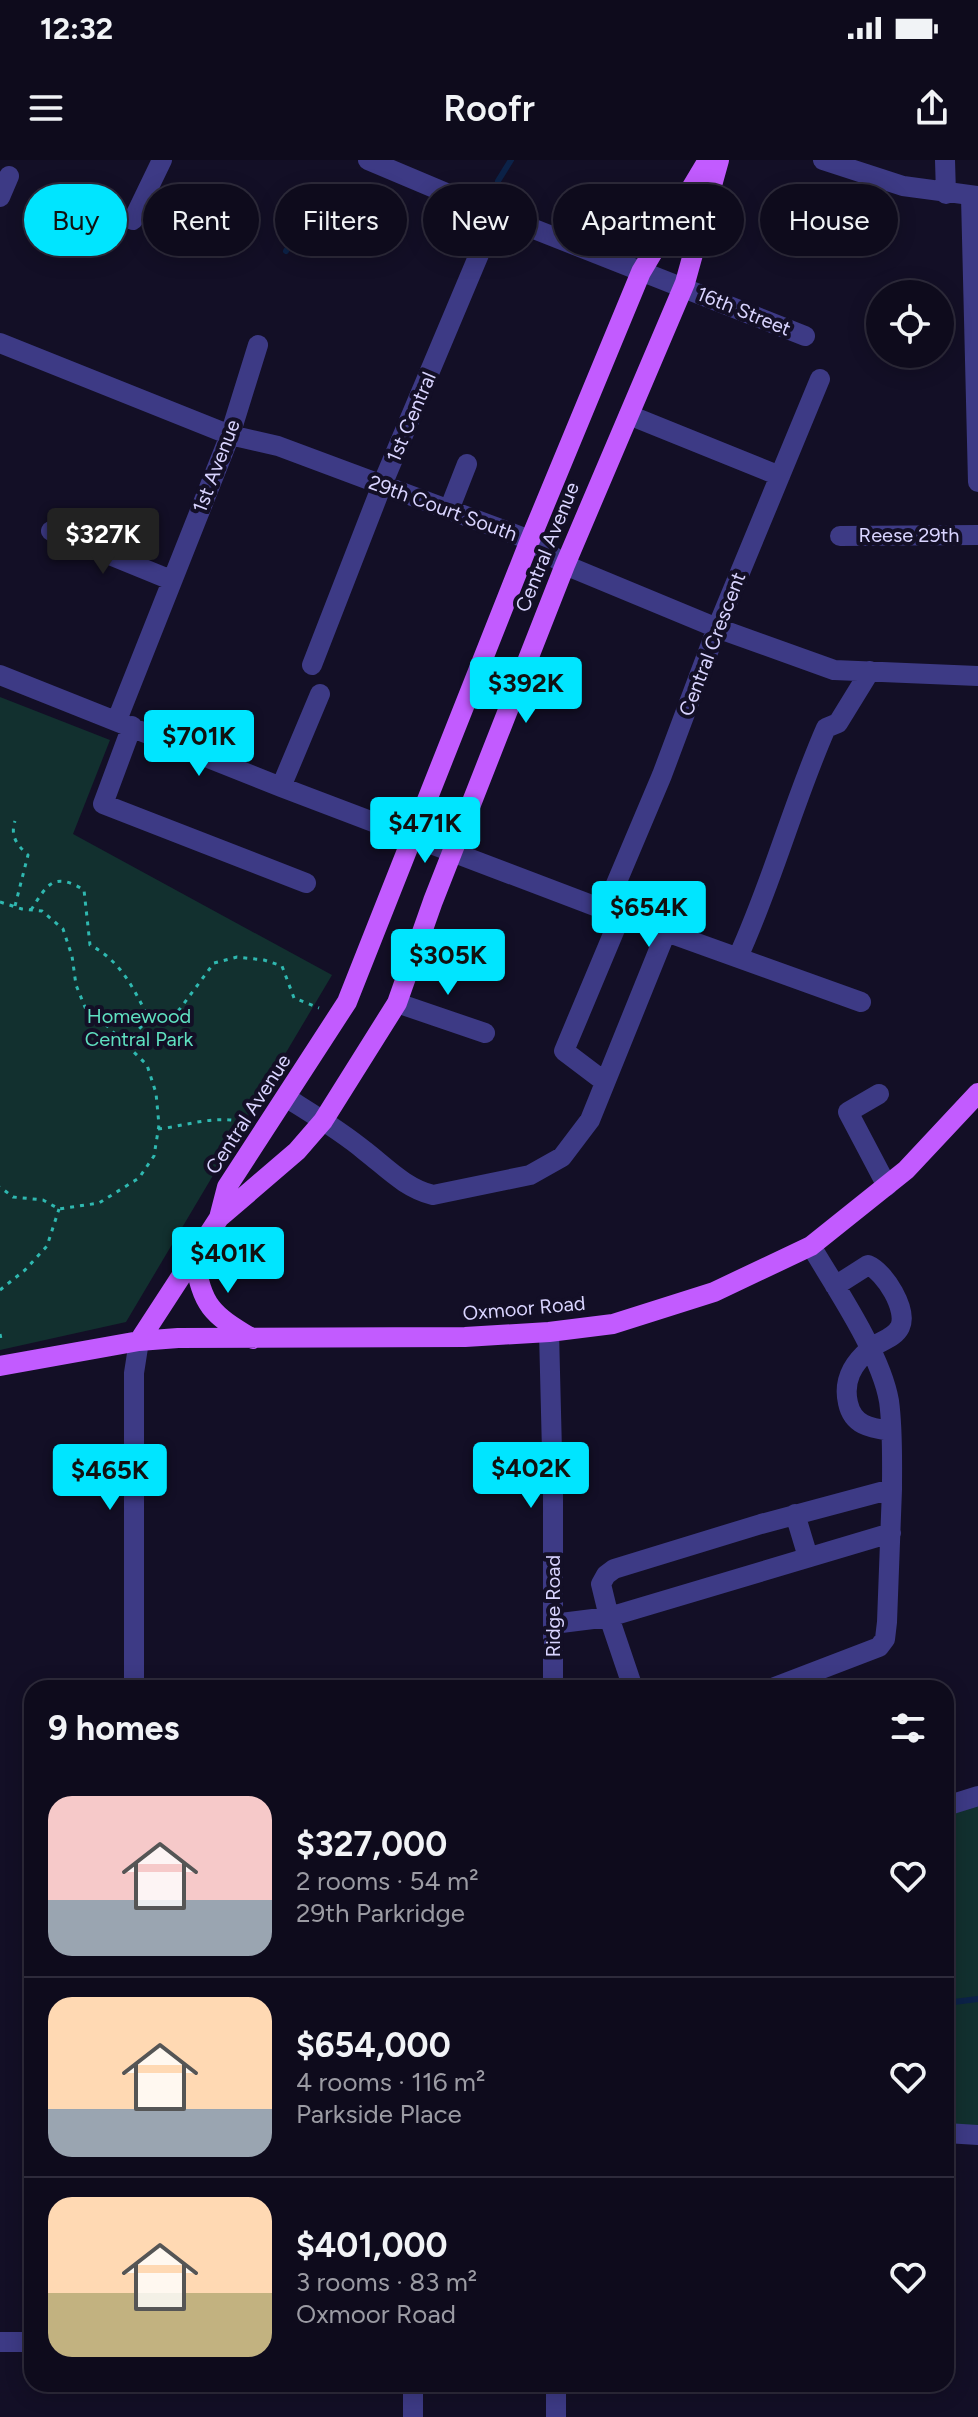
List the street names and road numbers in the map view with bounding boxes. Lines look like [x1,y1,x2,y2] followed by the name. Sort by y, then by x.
[693,281,795,341] street label: 16th Street
[381,368,441,466] street label: 1st Central
[187,416,245,516] street label: 1st Avenue
[365,470,521,546] street label: 29th Court South
[510,478,584,615] street label: Central Avenue
[859,523,959,547] street label: Reese 29th
[674,569,750,719] street label: Central Crescent
[200,1050,296,1178] street label: Central Avenue
[462,1291,586,1325] street label: Oxmoor Road
[541,1555,565,1657] street label: Ridge Road

